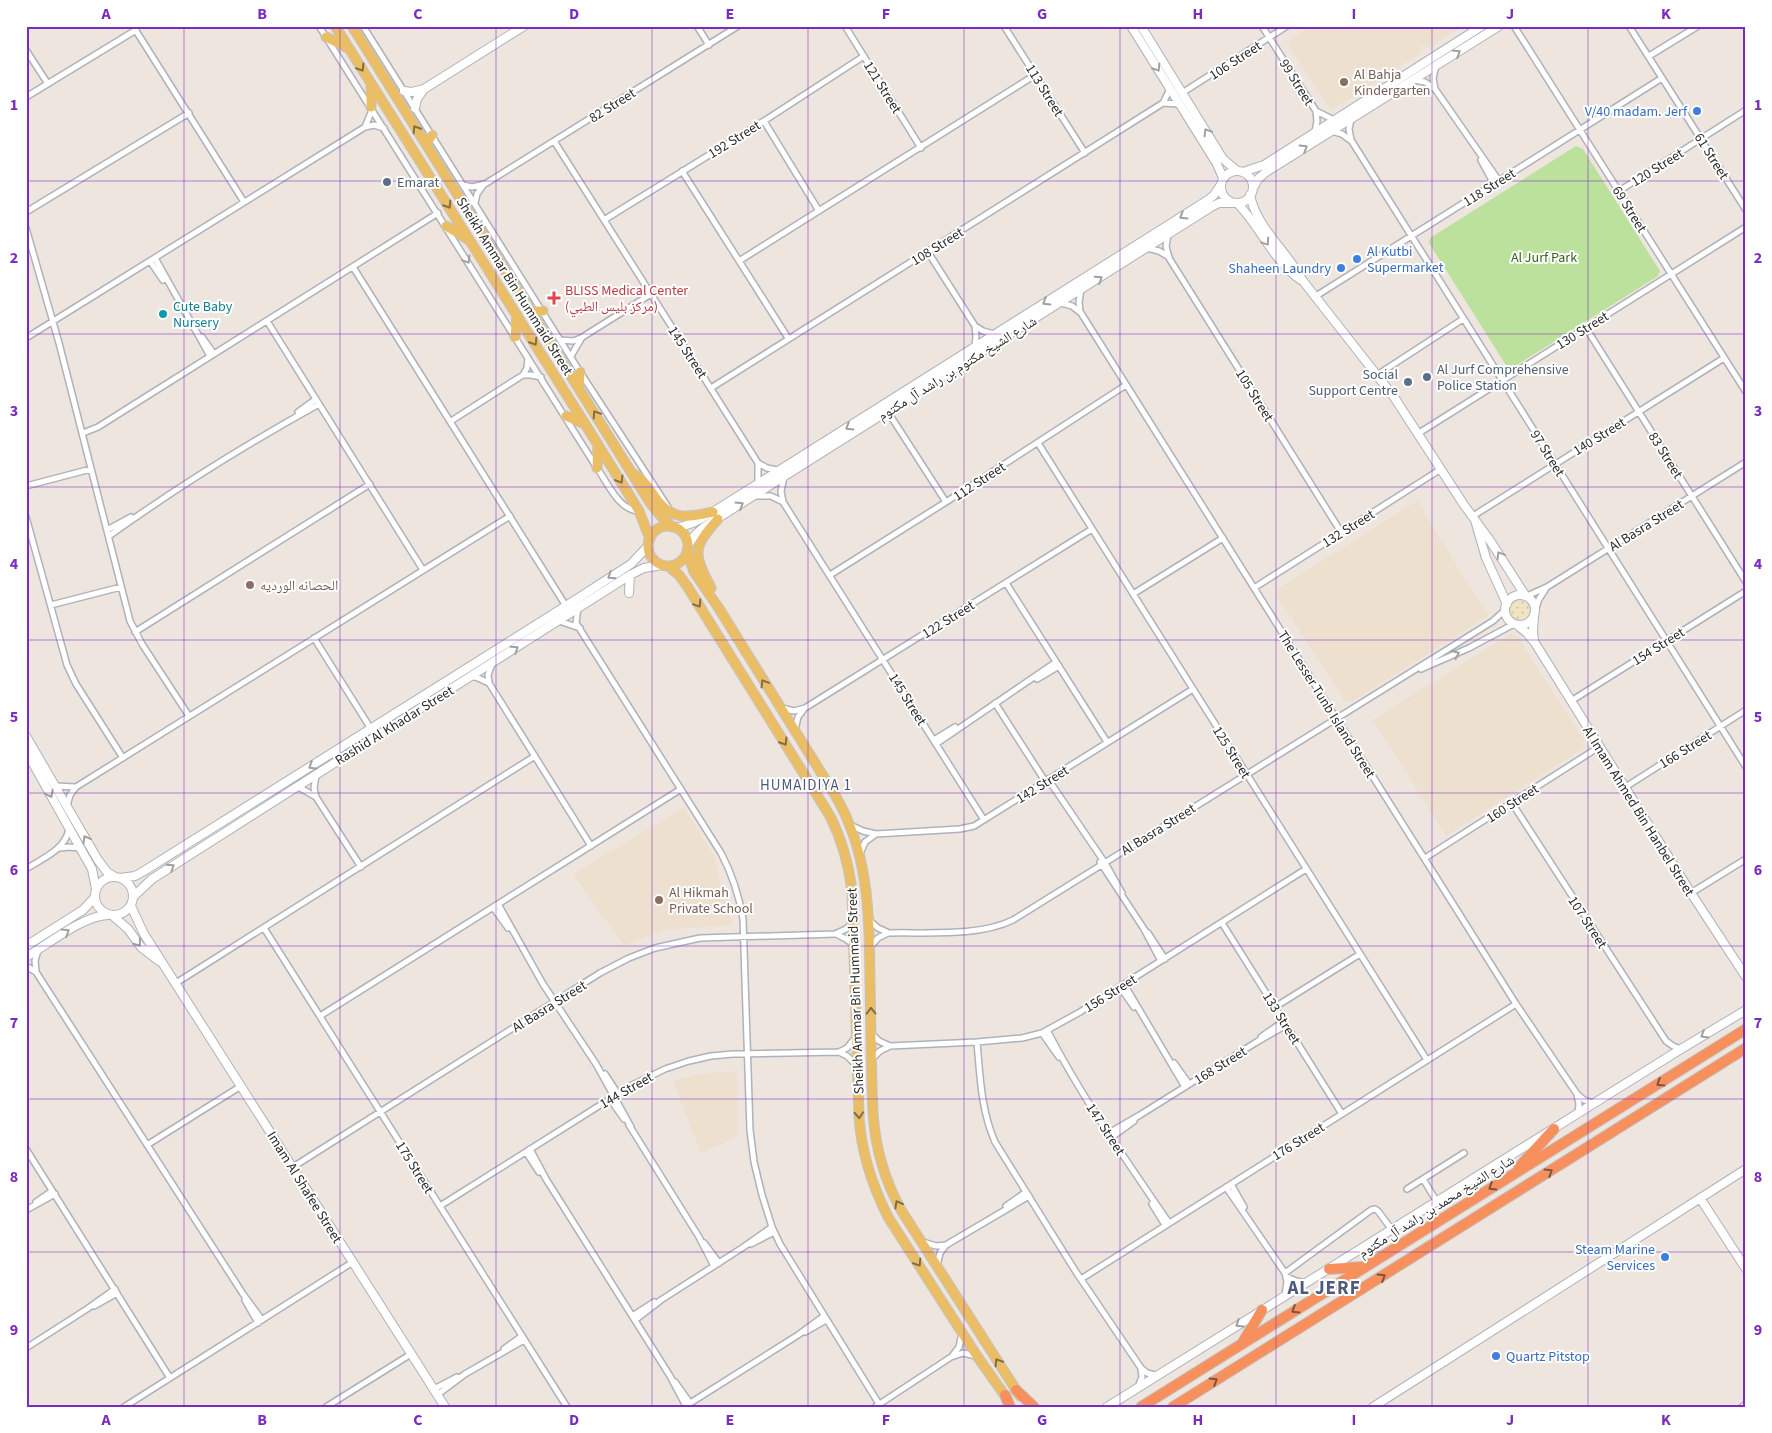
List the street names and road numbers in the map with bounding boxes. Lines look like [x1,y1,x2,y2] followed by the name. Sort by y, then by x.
[1205,36,1266,85] street label: 106 Street
[1274,55,1318,110] street label: 99 Street
[858,57,906,118] street label: 121 Street
[1020,60,1068,121] street label: 113 Street
[585,84,640,128] street label: 82 Street
[704,116,765,164] street label: 192 Street
[1689,129,1733,184] street label: 61 Street
[1627,144,1688,192] street label: 120 Street
[1459,164,1520,212] street label: 118 Street
[1607,182,1651,237] street label: 69 Street
[451,194,578,380] street label: Sheikh Ammar Bin Hummaid Street
[907,223,968,271] street label: 108 Street
[1552,307,1613,355] street label: 130 Street
[874,312,1041,426] street label: شارع الشيخ مكتوم بن راشد آل مكتوم
[663,322,712,383] street label: 145 Street
[1230,365,1278,426] street label: 105 Street
[1569,413,1630,461] street label: 140 Street
[1525,426,1569,481] street label: 97 Street
[1643,428,1687,483] street label: 83 Street
[949,457,1010,506] street label: 112 Street
[1605,495,1688,557] street label: Al Basra Street
[1318,505,1379,553] street label: 132 Street
[918,596,979,644] street label: 122 Street
[1628,623,1689,671] street label: 154 Street
[1272,627,1380,783] street label: The Lesser Tunb Island Street
[883,669,931,730] street label: 145 Street
[331,681,458,771] street label: Rashid Al Khadar Street
[1207,722,1255,783] street label: 125 Street
[1577,723,1699,901] street label: Al Imam Ahmed Bin Hanbel Street
[1655,726,1716,774] street label: 166 Street
[1012,761,1073,809] street label: 142 Street
[1482,779,1543,828] street label: 160 Street
[1117,799,1200,861] street label: Al Basra Street
[842,887,870,1095] street label: Sheikh Ammar Bin Hummaid Street
[1563,892,1612,953] street label: 107 Street
[1080,970,1141,1018] street label: 156 Street
[508,976,591,1038] street label: Al Basra Street
[1257,988,1305,1049] street label: 133 Street
[1190,1042,1251,1090] street label: 168 Street
[596,1067,657,1114] street label: 144 Street
[1081,1099,1130,1160] street label: 147 Street
[1268,1118,1329,1166] street label: 176 Street
[262,1128,347,1248] street label: Imam Al Shafee Street
[390,1137,438,1198] street label: 175 Street
[1354,1150,1519,1263] street label: شارع الشيخ محمد بن راشد آل مكتوم

